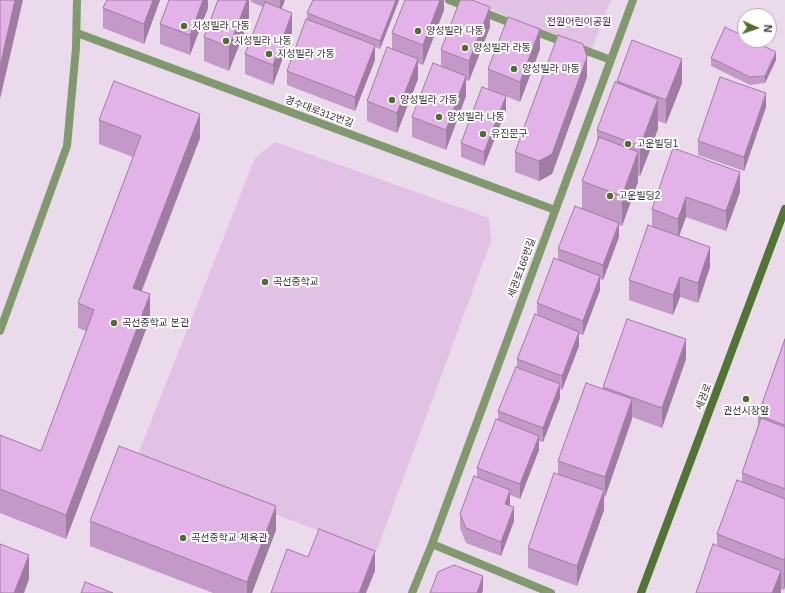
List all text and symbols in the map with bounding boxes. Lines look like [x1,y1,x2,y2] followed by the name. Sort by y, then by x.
[737,8,777,48] north arrow
[547,16,611,28] park label: 전원어린이공원
[192,20,250,32] place label: 지성빌라 다동
[179,21,189,31] marker: 지성빌라 다동
[762,24,774,33] text: N
[426,25,484,37] place label: 양성빌라 다동
[413,26,423,36] marker: 양성빌라 다동
[234,35,292,47] place label: 지성빌라 나동
[221,36,231,46] marker: 지성빌라 나동
[473,42,531,54] place label: 양성빌라 라동
[460,43,470,53] marker: 양성빌라 라동
[277,48,335,60] place label: 지성빌라 가동
[264,49,274,59] marker: 지성빌라 가동
[522,63,580,75] place label: 양성빌라 마동
[509,64,519,74] marker: 양성빌라 마동
[283,94,355,130] street label: 경수대로312번길
[400,94,458,106] place label: 양성빌라 가동
[387,95,397,105] marker: 양성빌라 가동
[447,111,505,123] place label: 양성빌라 나동
[434,112,444,122] marker: 양성빌라 나동
[491,128,528,140] place label: 유진문구
[478,129,488,139] marker: 유진문구
[636,138,678,150] place label: 고운빌딩1
[623,139,633,149] marker: 고운빌딩1
[618,190,660,202] place label: 고운빌딩2
[605,191,615,201] marker: 고운빌딩2
[506,236,538,300] street label: 세권로166번길
[273,276,319,288] place label: 곡선중학교
[260,277,270,287] marker: 곡선중학교
[122,317,189,329] place label: 곡선중학교 본관
[109,318,119,328] marker: 곡선중학교 본관
[693,382,715,412] street label: 세권로
[741,394,751,404] marker: 권선시장앞
[723,405,769,417] place label: 권선시장앞
[191,532,267,544] place label: 곡선중학교 체육관
[178,533,188,543] marker: 곡선중학교 체육관

